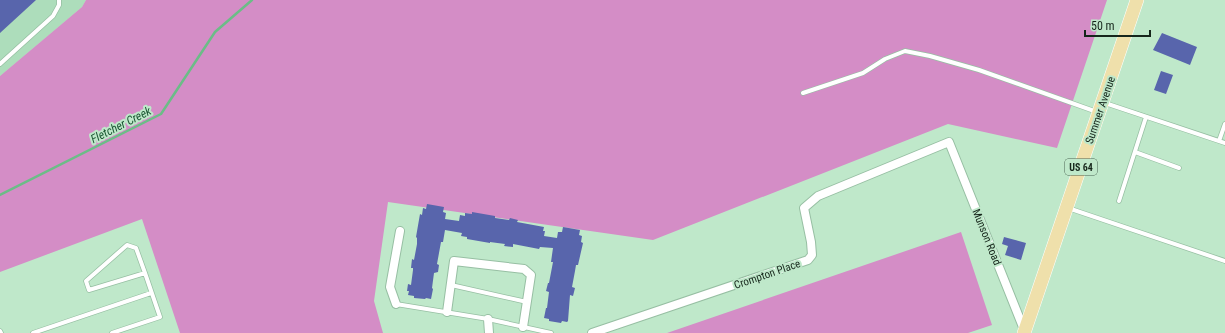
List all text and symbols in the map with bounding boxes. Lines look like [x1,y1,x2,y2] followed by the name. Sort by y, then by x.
[1085,12,1150,38] scale bar
[1091,19,1115,33] text: 50 m
[1083,75,1118,146] street label: Summer Avenue
[88,103,154,146] water label: Fletcher Creek
[1065,159,1097,175] road number: US 64
[969,207,1004,267] street label: Munson Road
[732,257,802,292] street label: Crompton Place

